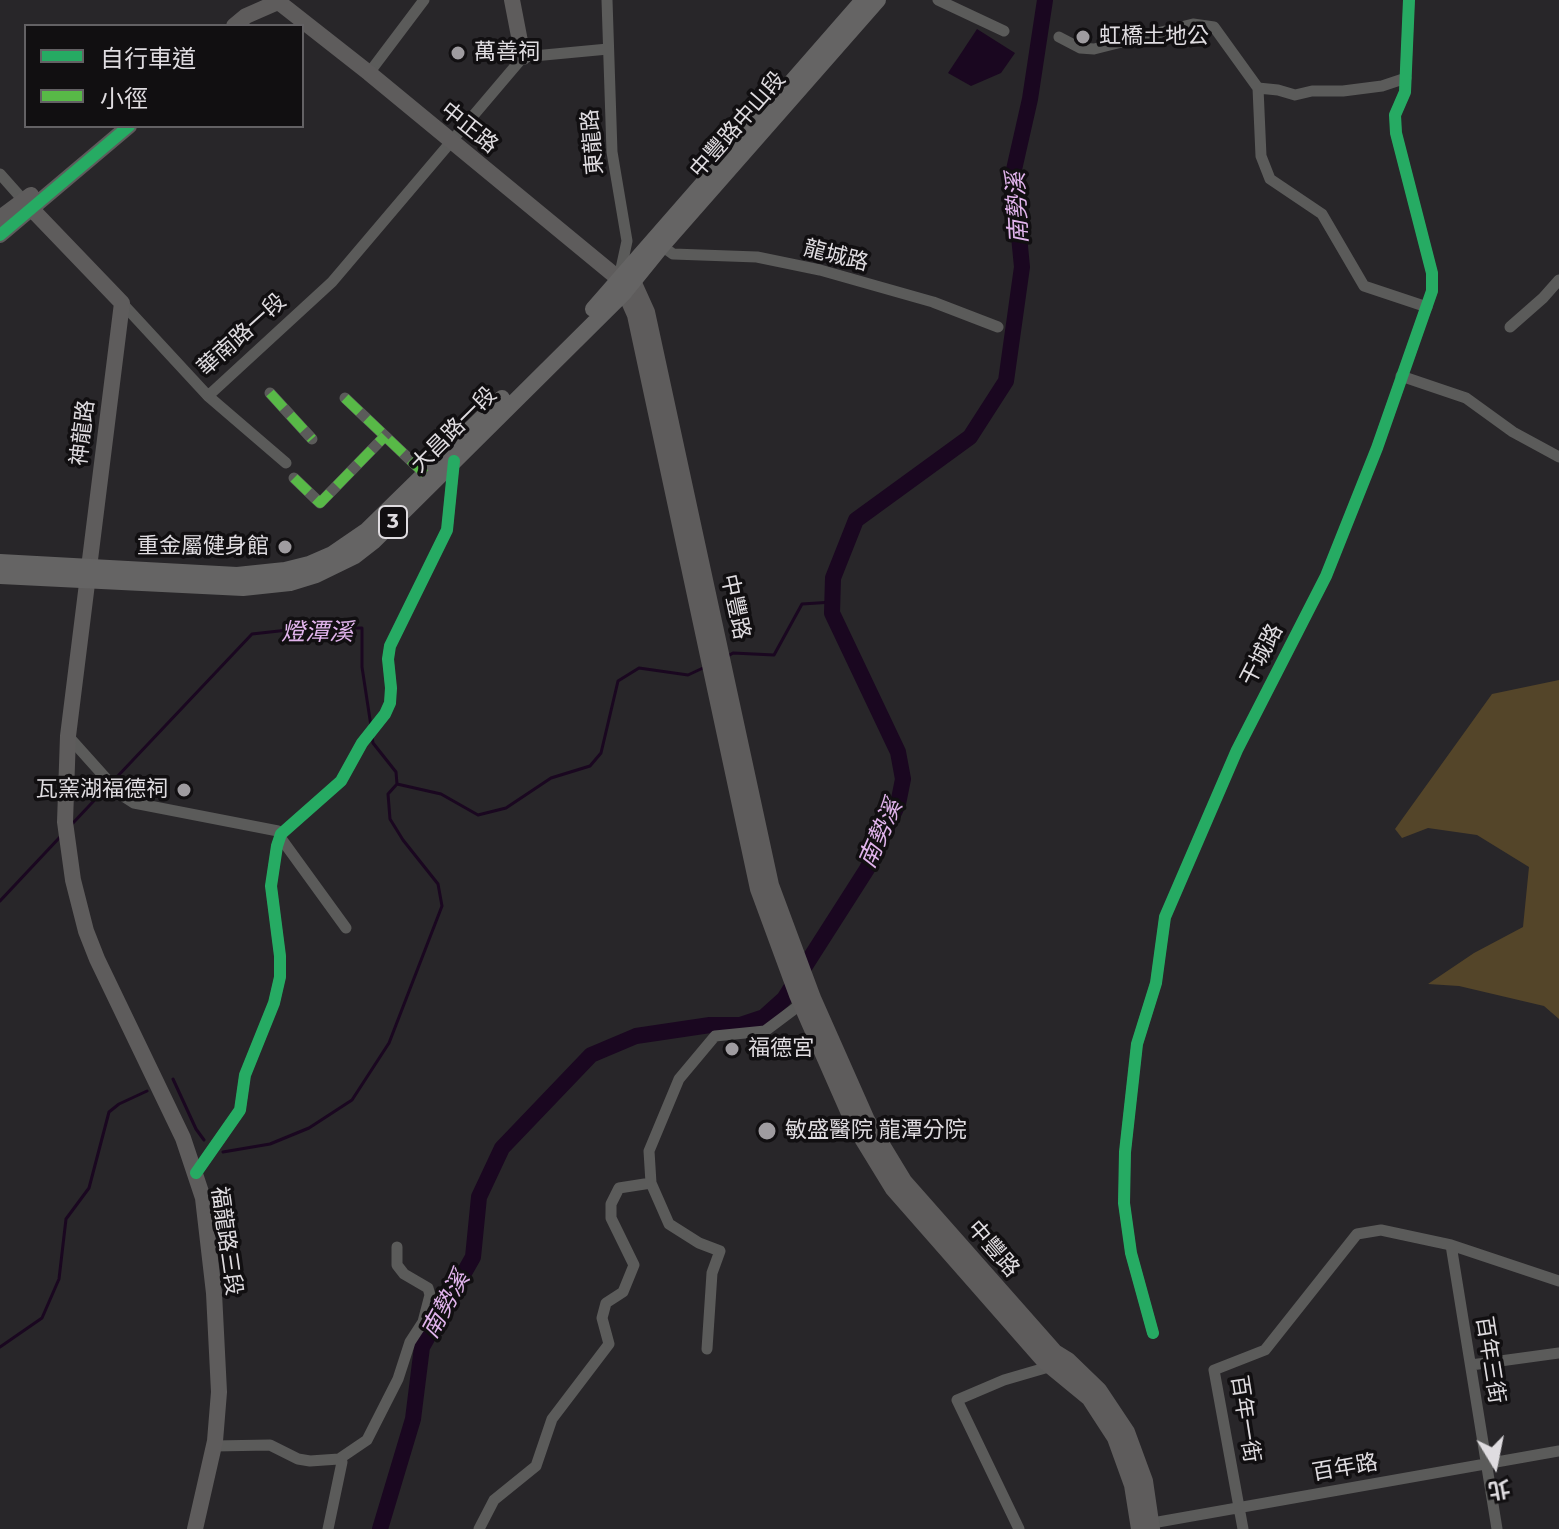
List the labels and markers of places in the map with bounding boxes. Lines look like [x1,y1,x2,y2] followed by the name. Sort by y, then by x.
[1099,24,1209,50] place label: 虹橋土地公
[1074,28,1092,46] marker: 虹橋土地公
[474,40,540,66] place label: 萬善祠
[449,44,467,62] marker: 萬善祠
[137,534,269,560] place label: 重金屬健身館
[276,538,294,556] marker: 重金屬健身館
[36,777,168,803] place label: 瓦窯湖福德祠
[175,781,193,799] marker: 瓦窯湖福德祠
[748,1036,814,1062] place label: 福德宮
[723,1040,741,1058] marker: 福德宮
[785,1118,967,1144] place label: 敏盛醫院 龍潭分院
[756,1120,778,1142] marker: 敏盛醫院 龍潭分院

